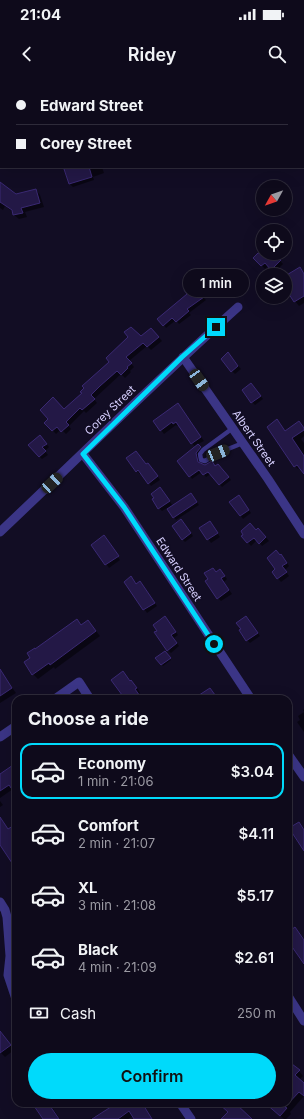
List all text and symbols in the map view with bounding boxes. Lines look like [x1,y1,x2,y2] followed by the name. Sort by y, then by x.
[20,5,61,24] text: 21:04
[16,43,38,65] icon: back
[266,43,288,65] icon: search
[128,44,176,65] text: Ridey
[40,96,143,115] text: Edward Street
[40,134,132,153] text: Corey Street
[256,180,292,216] north arrow
[256,180,292,304] map controls
[256,224,292,260] button: locate
[256,268,292,304] button: layers
[183,269,249,297] callout: 1 min
[200,275,232,291] text: 1 min
[207,318,225,336] route end
[187,367,211,393] car
[82,382,139,438] street label: Corey Street
[229,407,279,469] street label: Albert Street
[205,443,231,463] car
[39,470,65,496] car
[153,534,205,604] street label: Edward Street
[205,635,223,653] route start
[28,708,149,729] text: Choose a ride
[30,753,66,789] icon: car
[78,754,146,773] text: Economy
[231,762,274,781] text: $3.04
[78,773,153,789] text: 1 min · 21:06
[30,815,66,851] icon: car
[78,816,139,835] text: Comfort
[239,824,274,843] text: $4.11
[78,835,155,851] text: 2 min · 21:07
[30,877,66,913] icon: car
[78,878,98,897] text: XL
[237,886,274,905] text: $5.17
[78,897,156,913] text: 3 min · 21:08
[30,939,66,975] icon: car
[78,940,118,959] text: Black
[235,948,274,967] text: $2.61
[78,959,157,975] text: 4 min · 21:09
[28,1002,50,1024] icon: cash
[60,1004,96,1023] text: Cash
[237,1005,276,1021] text: 250 m
[28,1053,276,1099] button: Confirm

